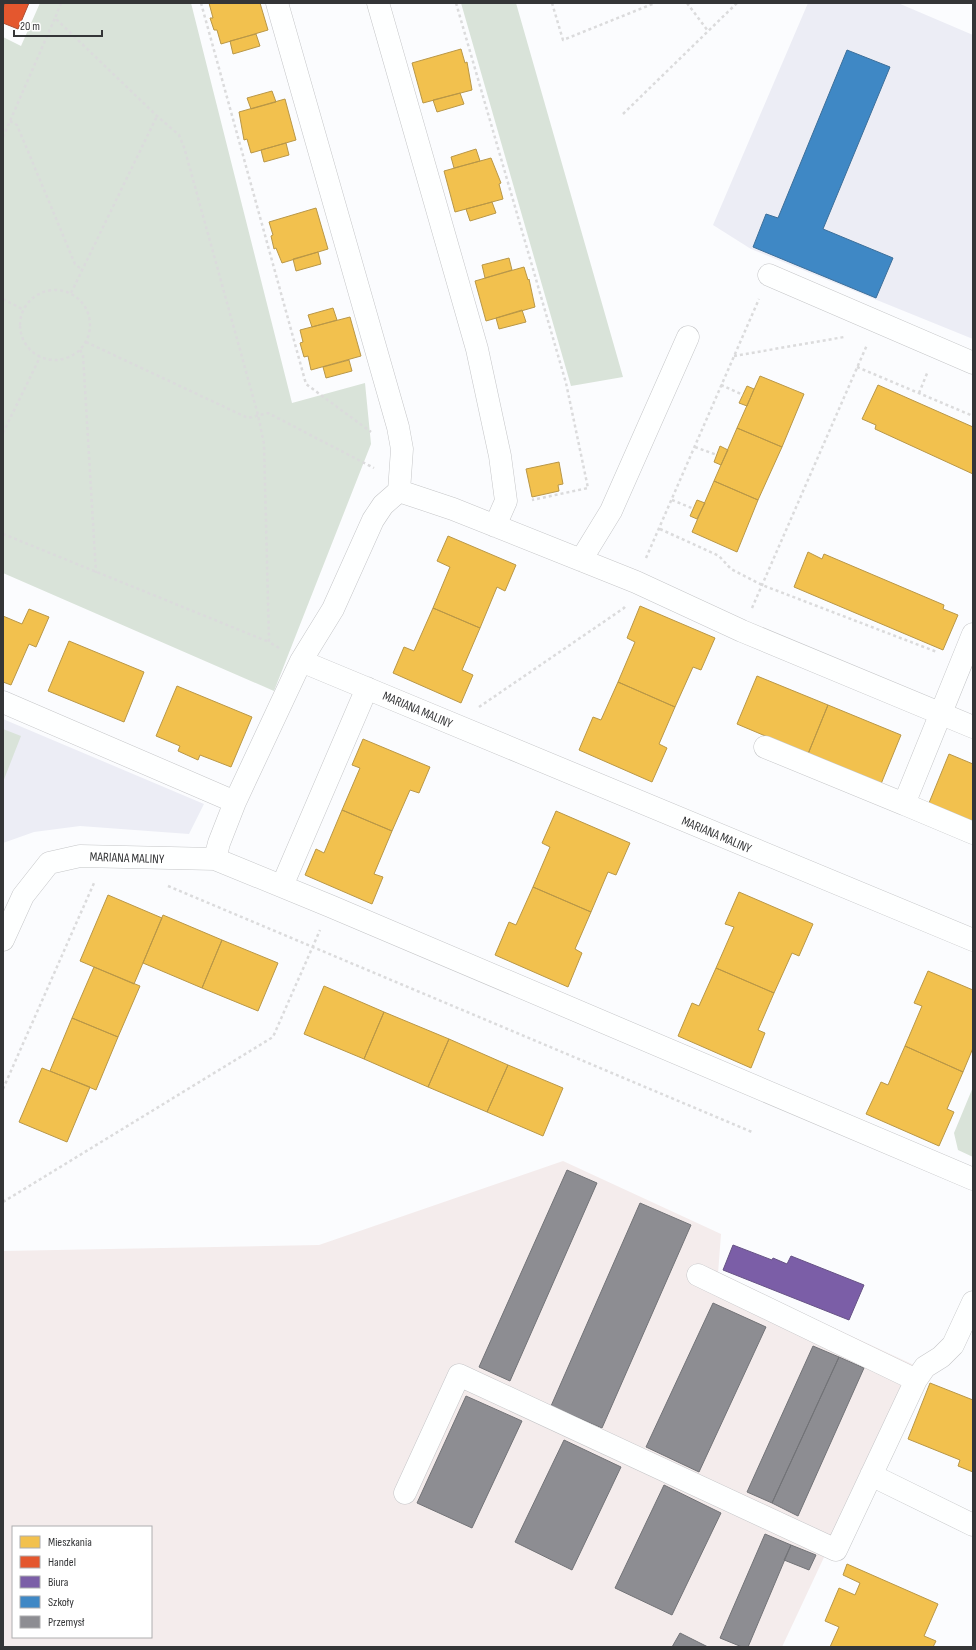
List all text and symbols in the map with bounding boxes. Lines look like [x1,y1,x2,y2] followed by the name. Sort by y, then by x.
[14,12,102,38] scale bar
[20,19,40,34] text: 20 m
[380,688,456,732] street label: MARIANA MALINY
[679,813,755,857] street label: MARIANA MALINY
[89,849,165,867] street label: MARIANA MALINY
[12,1526,152,1638] legend
[48,1535,92,1550] text: Mieszkania
[48,1555,76,1570] text: Handel
[48,1575,69,1590] text: Biura
[48,1595,74,1610] text: Szkoły
[48,1615,85,1630] text: Przemysł

